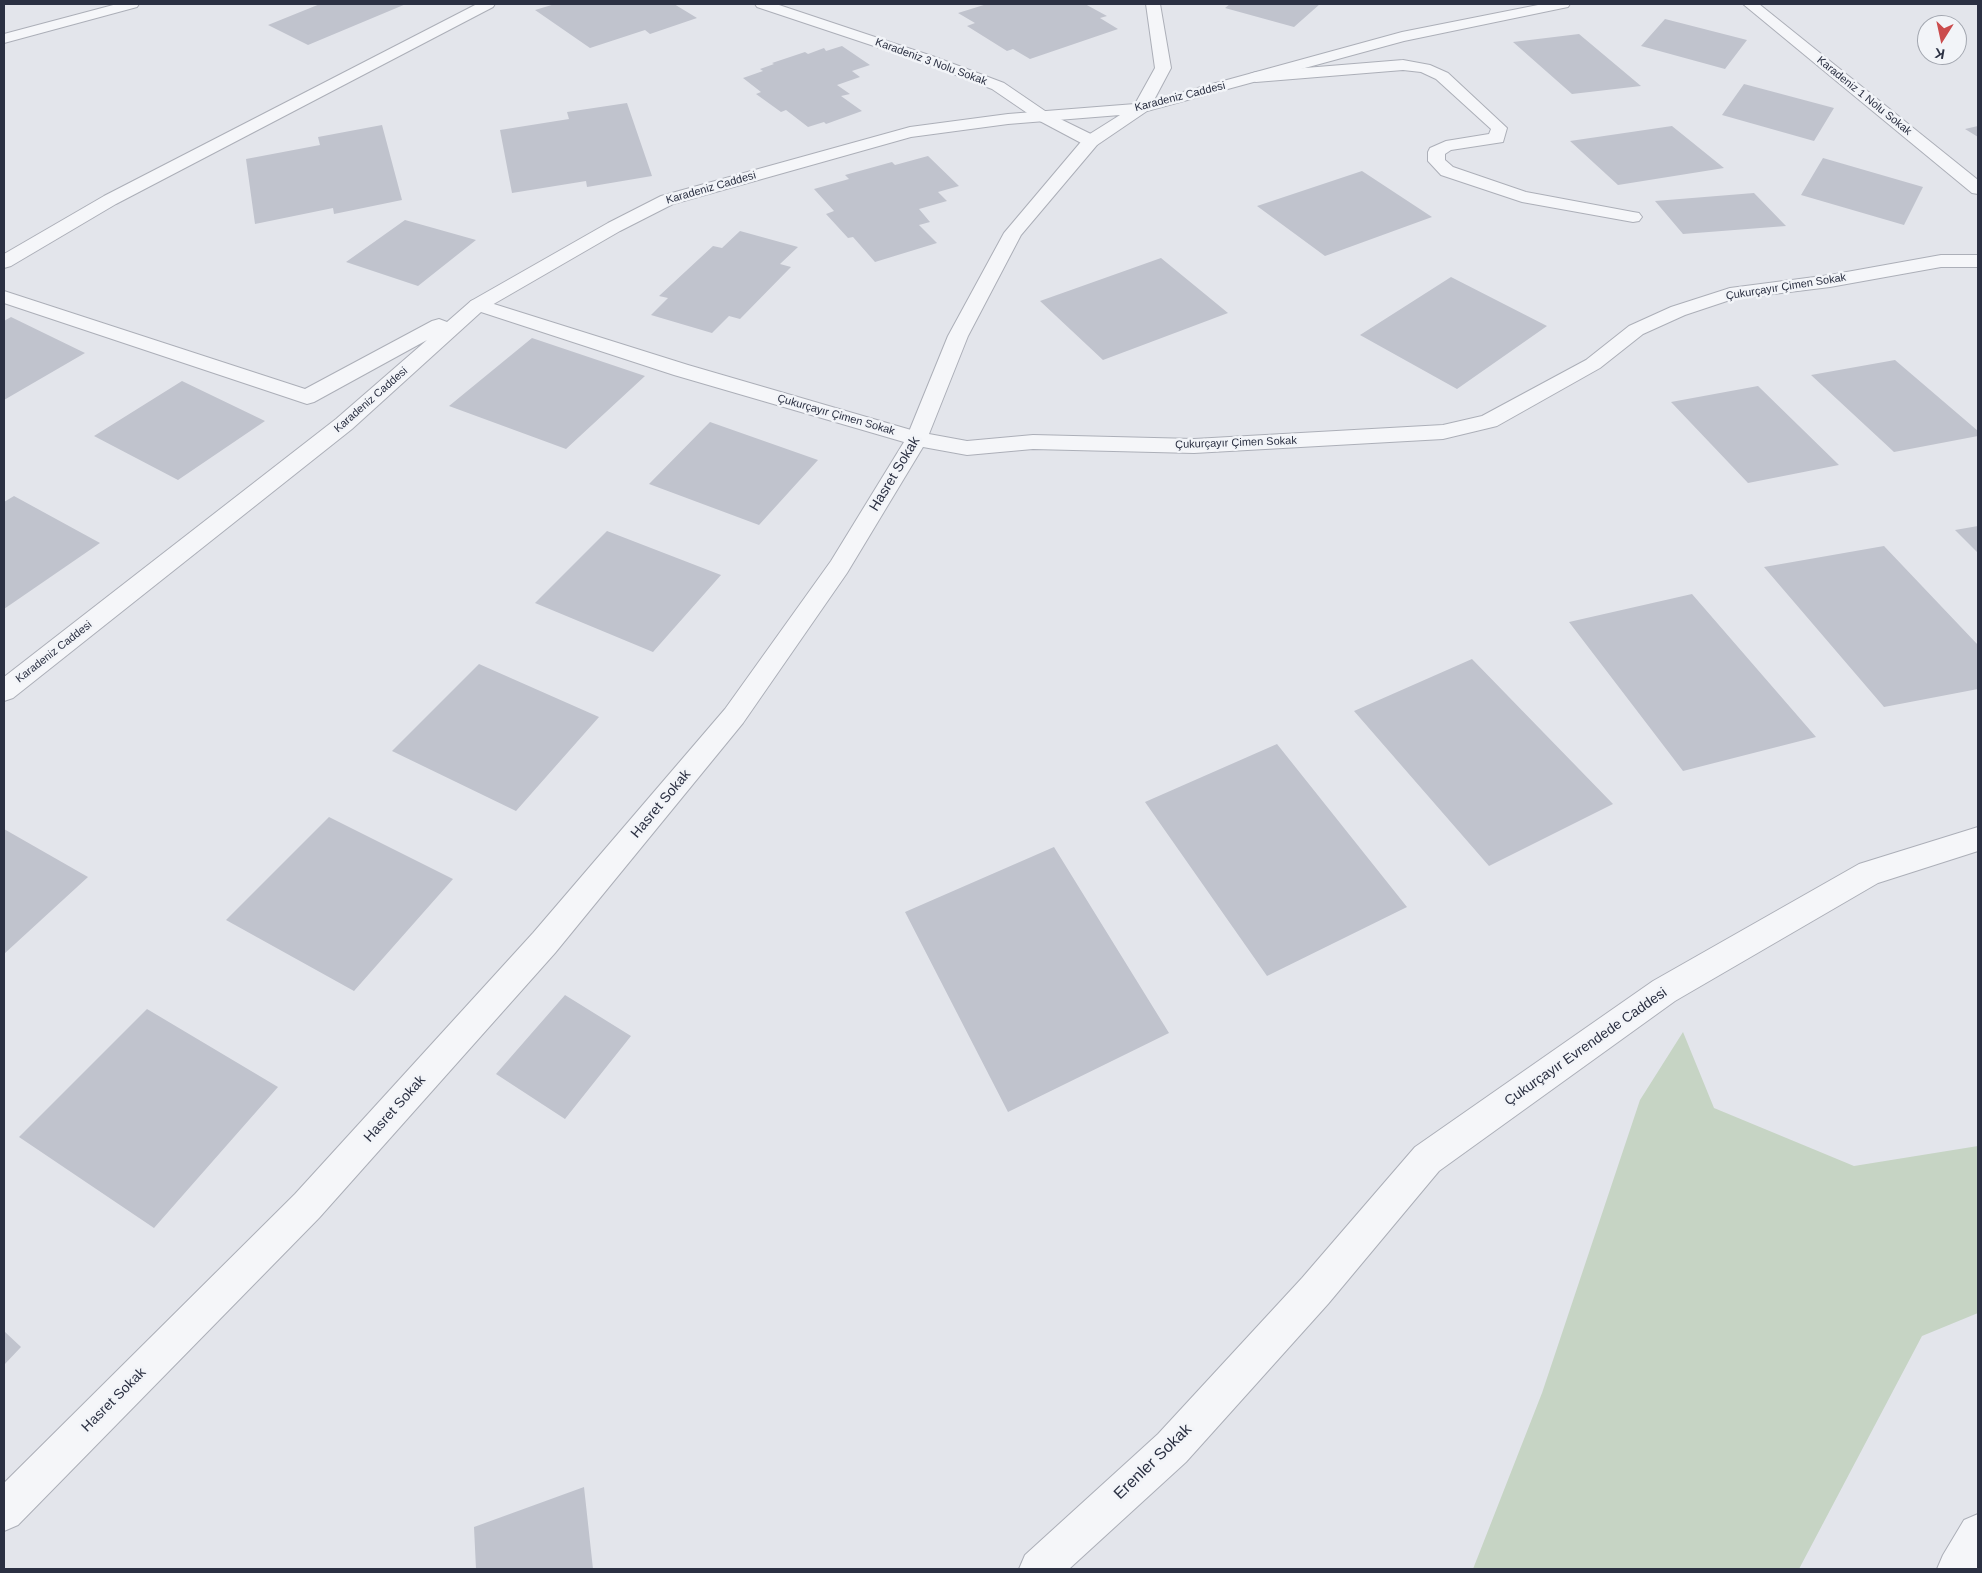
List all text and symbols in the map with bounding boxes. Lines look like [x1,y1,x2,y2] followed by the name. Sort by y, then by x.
[1917,15,1967,65] north arrow
[873,36,989,88] street label: Karadeniz 3 Nolu Sokak
[1933,45,1946,63] text: K
[1814,54,1914,138] street label: Karadeniz 1 Nolu Sokak
[1133,79,1227,115] street label: Karadeniz Caddesi
[665,169,757,207] street label: Karadeniz Caddesi
[1725,271,1847,303] street label: Çukurçayır Çimen Sokak
[332,365,410,435] street label: Karadeniz Caddesi
[776,392,896,438] street label: Çukurçayır Çimen Sokak
[866,434,924,514] street label: Hasret Sokak
[1175,434,1297,452] street label: Çukurçayır Çimen Sokak
[13,618,95,686] street label: Karadeniz Caddesi
[628,766,694,842] street label: Hasret Sokak
[1502,984,1670,1110] street label: Çukurçayır Evrendede Caddesi
[361,1072,429,1146] street label: Hasret Sokak
[78,1364,150,1436] street label: Hasret Sokak
[1110,1420,1196,1504] street label: Erenler Sokak

